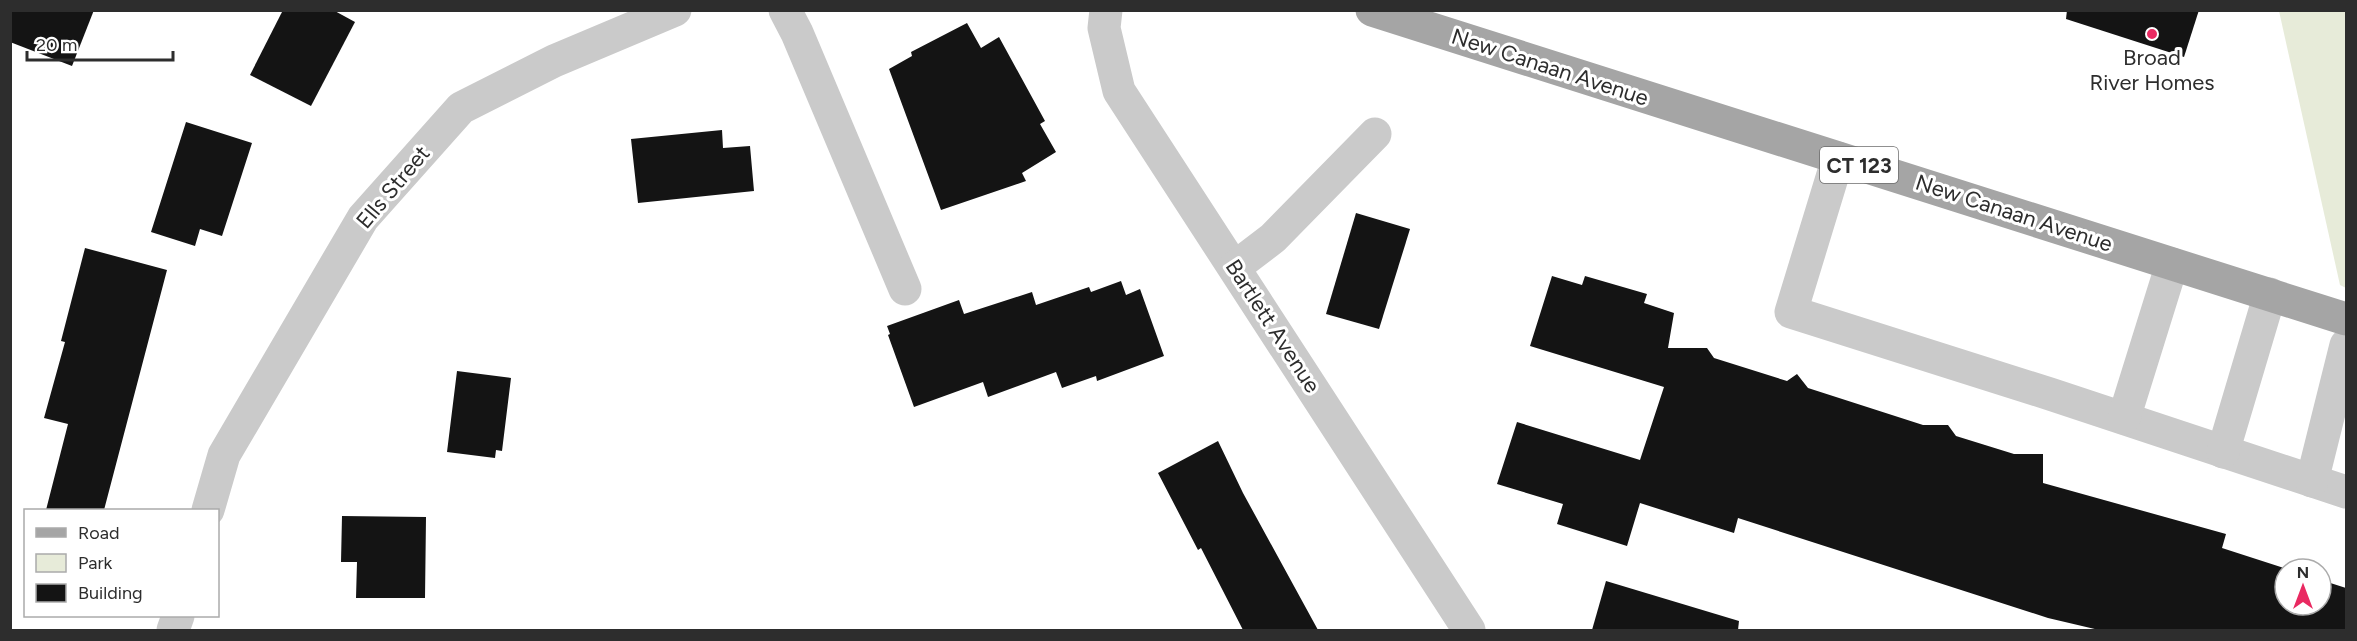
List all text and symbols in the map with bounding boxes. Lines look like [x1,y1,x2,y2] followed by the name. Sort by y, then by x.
[1448,22,1652,112] street label: New Canaan Avenue
[27,24,172,62] scale bar
[2145,27,2159,41] marker: Broad River Homes
[36,34,77,56] text: 20 m
[2089,44,2215,96] place label: Broad River Homes
[351,140,435,234] street label: Ells Street
[1820,147,1898,183] road number: CT 123
[1912,168,2116,258] street label: New Canaan Avenue
[1220,254,1326,398] street label: Bartlett Avenue
[24,509,219,617] legend
[78,522,119,544] text: Road
[78,552,113,574] text: Park
[2273,557,2333,617] north arrow
[2297,563,2309,582] text: N
[78,582,143,604] text: Building

